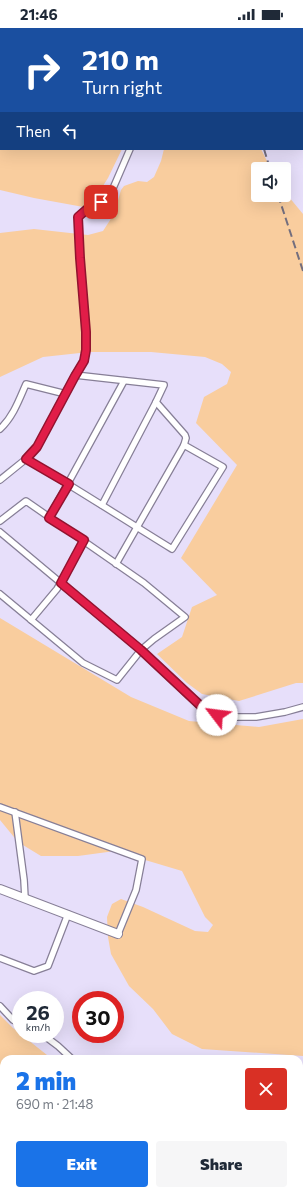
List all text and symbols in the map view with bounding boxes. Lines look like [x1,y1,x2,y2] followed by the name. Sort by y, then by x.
[20,5,58,23] text: 21:46
[82,42,159,76] text: 210 m
[16,44,68,96] icon: right
[82,76,162,98] text: Turn right
[59,120,81,142] icon: left
[16,122,51,140] text: Then
[251,162,291,202] map controls
[251,162,291,202] button: sound
[84,185,118,219] pin
[90,191,112,213] icon: arrive
[196,694,238,736] position arrow
[72,991,124,1043] speed limit sign: 30
[26,1000,50,1024] text: 26
[26,1021,50,1033] text: km/h
[16,1066,76,1095] text: 2 min
[245,1068,287,1110] button: close
[16,1096,94,1112] text: 690 m · 21:48
[16,1141,148,1187] button: Exit
[156,1141,287,1187] button: Share

